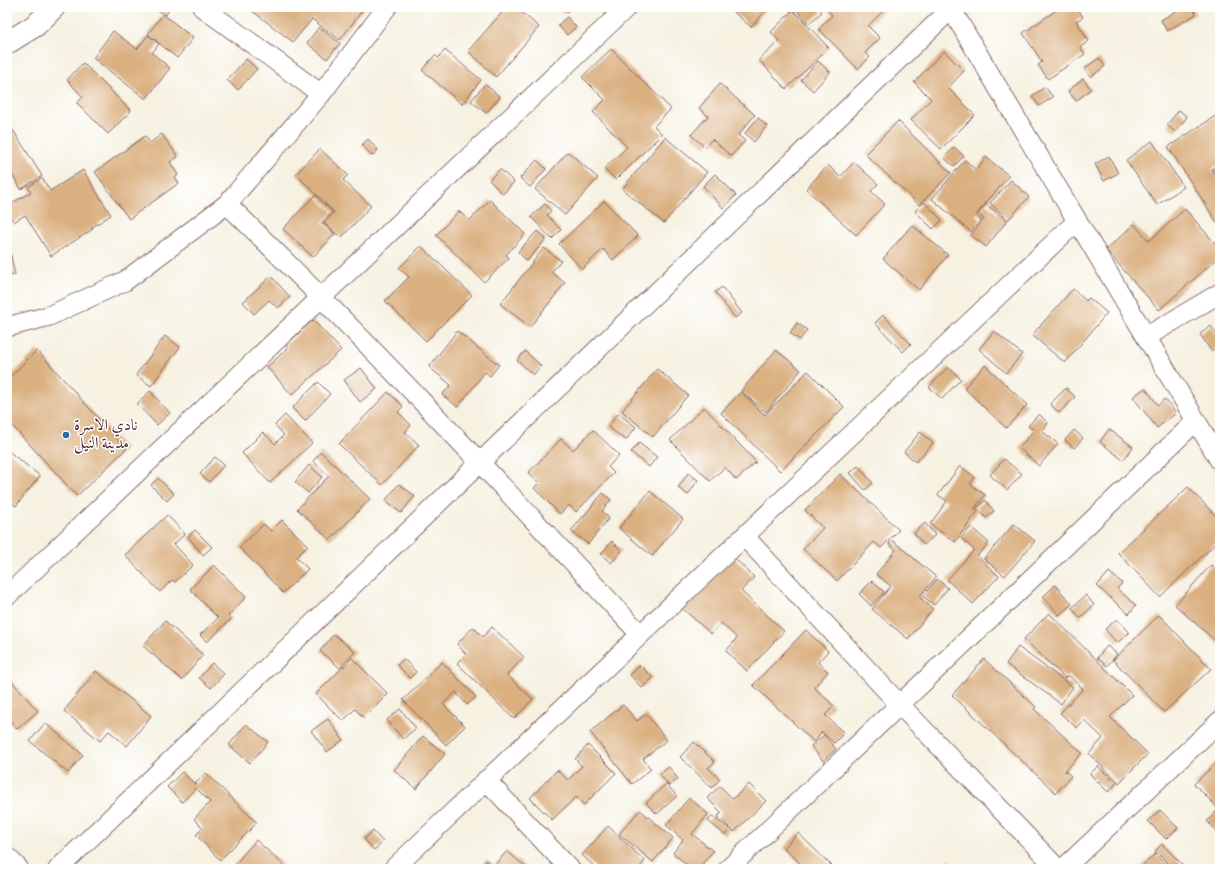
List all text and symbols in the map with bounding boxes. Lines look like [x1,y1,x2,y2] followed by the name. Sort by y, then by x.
[74,415,138,456] place label: نادي الاسرة مدينة النيل
[61,430,71,440] marker: نادي الاسرة مدينة النيل

